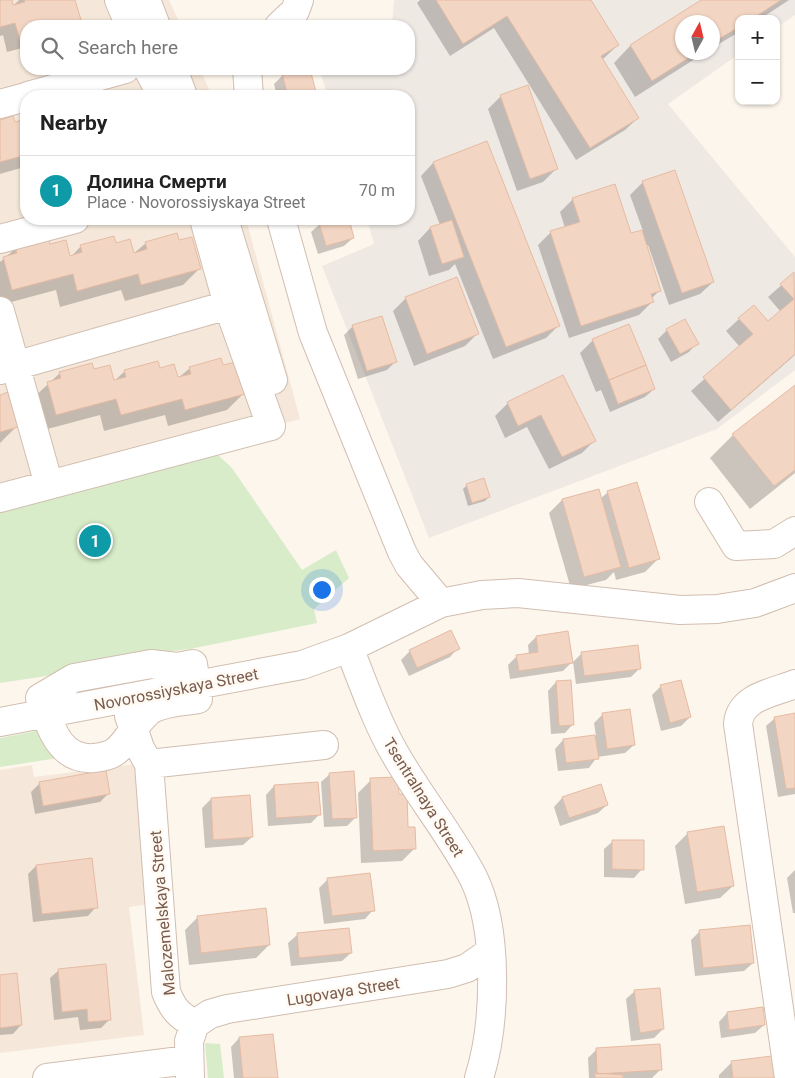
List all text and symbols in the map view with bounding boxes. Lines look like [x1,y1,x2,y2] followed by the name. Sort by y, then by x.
[675,15,720,60] north arrow
[735,15,780,105] map controls
[735,15,780,60] button: +
[20,20,415,75] search box
[38,34,66,62] icon: search
[78,36,178,59] text: Search here
[735,60,780,105] button: −
[40,111,107,135] text: Nearby
[87,170,227,193] text: Долина Смерти
[51,181,61,200] text: 1
[359,181,395,200] text: 70 m
[87,193,306,212] text: Place · Novorossiyskaya Street
[79,522,111,560] pin: 1
[309,577,335,603] your location
[92,664,260,715] street label: Novorossiyskaya Street
[379,734,468,860] street label: Tsentralnaya Street
[146,830,179,996] street label: Malozemelskaya Street
[285,973,401,1010] street label: Lugovaya Street

